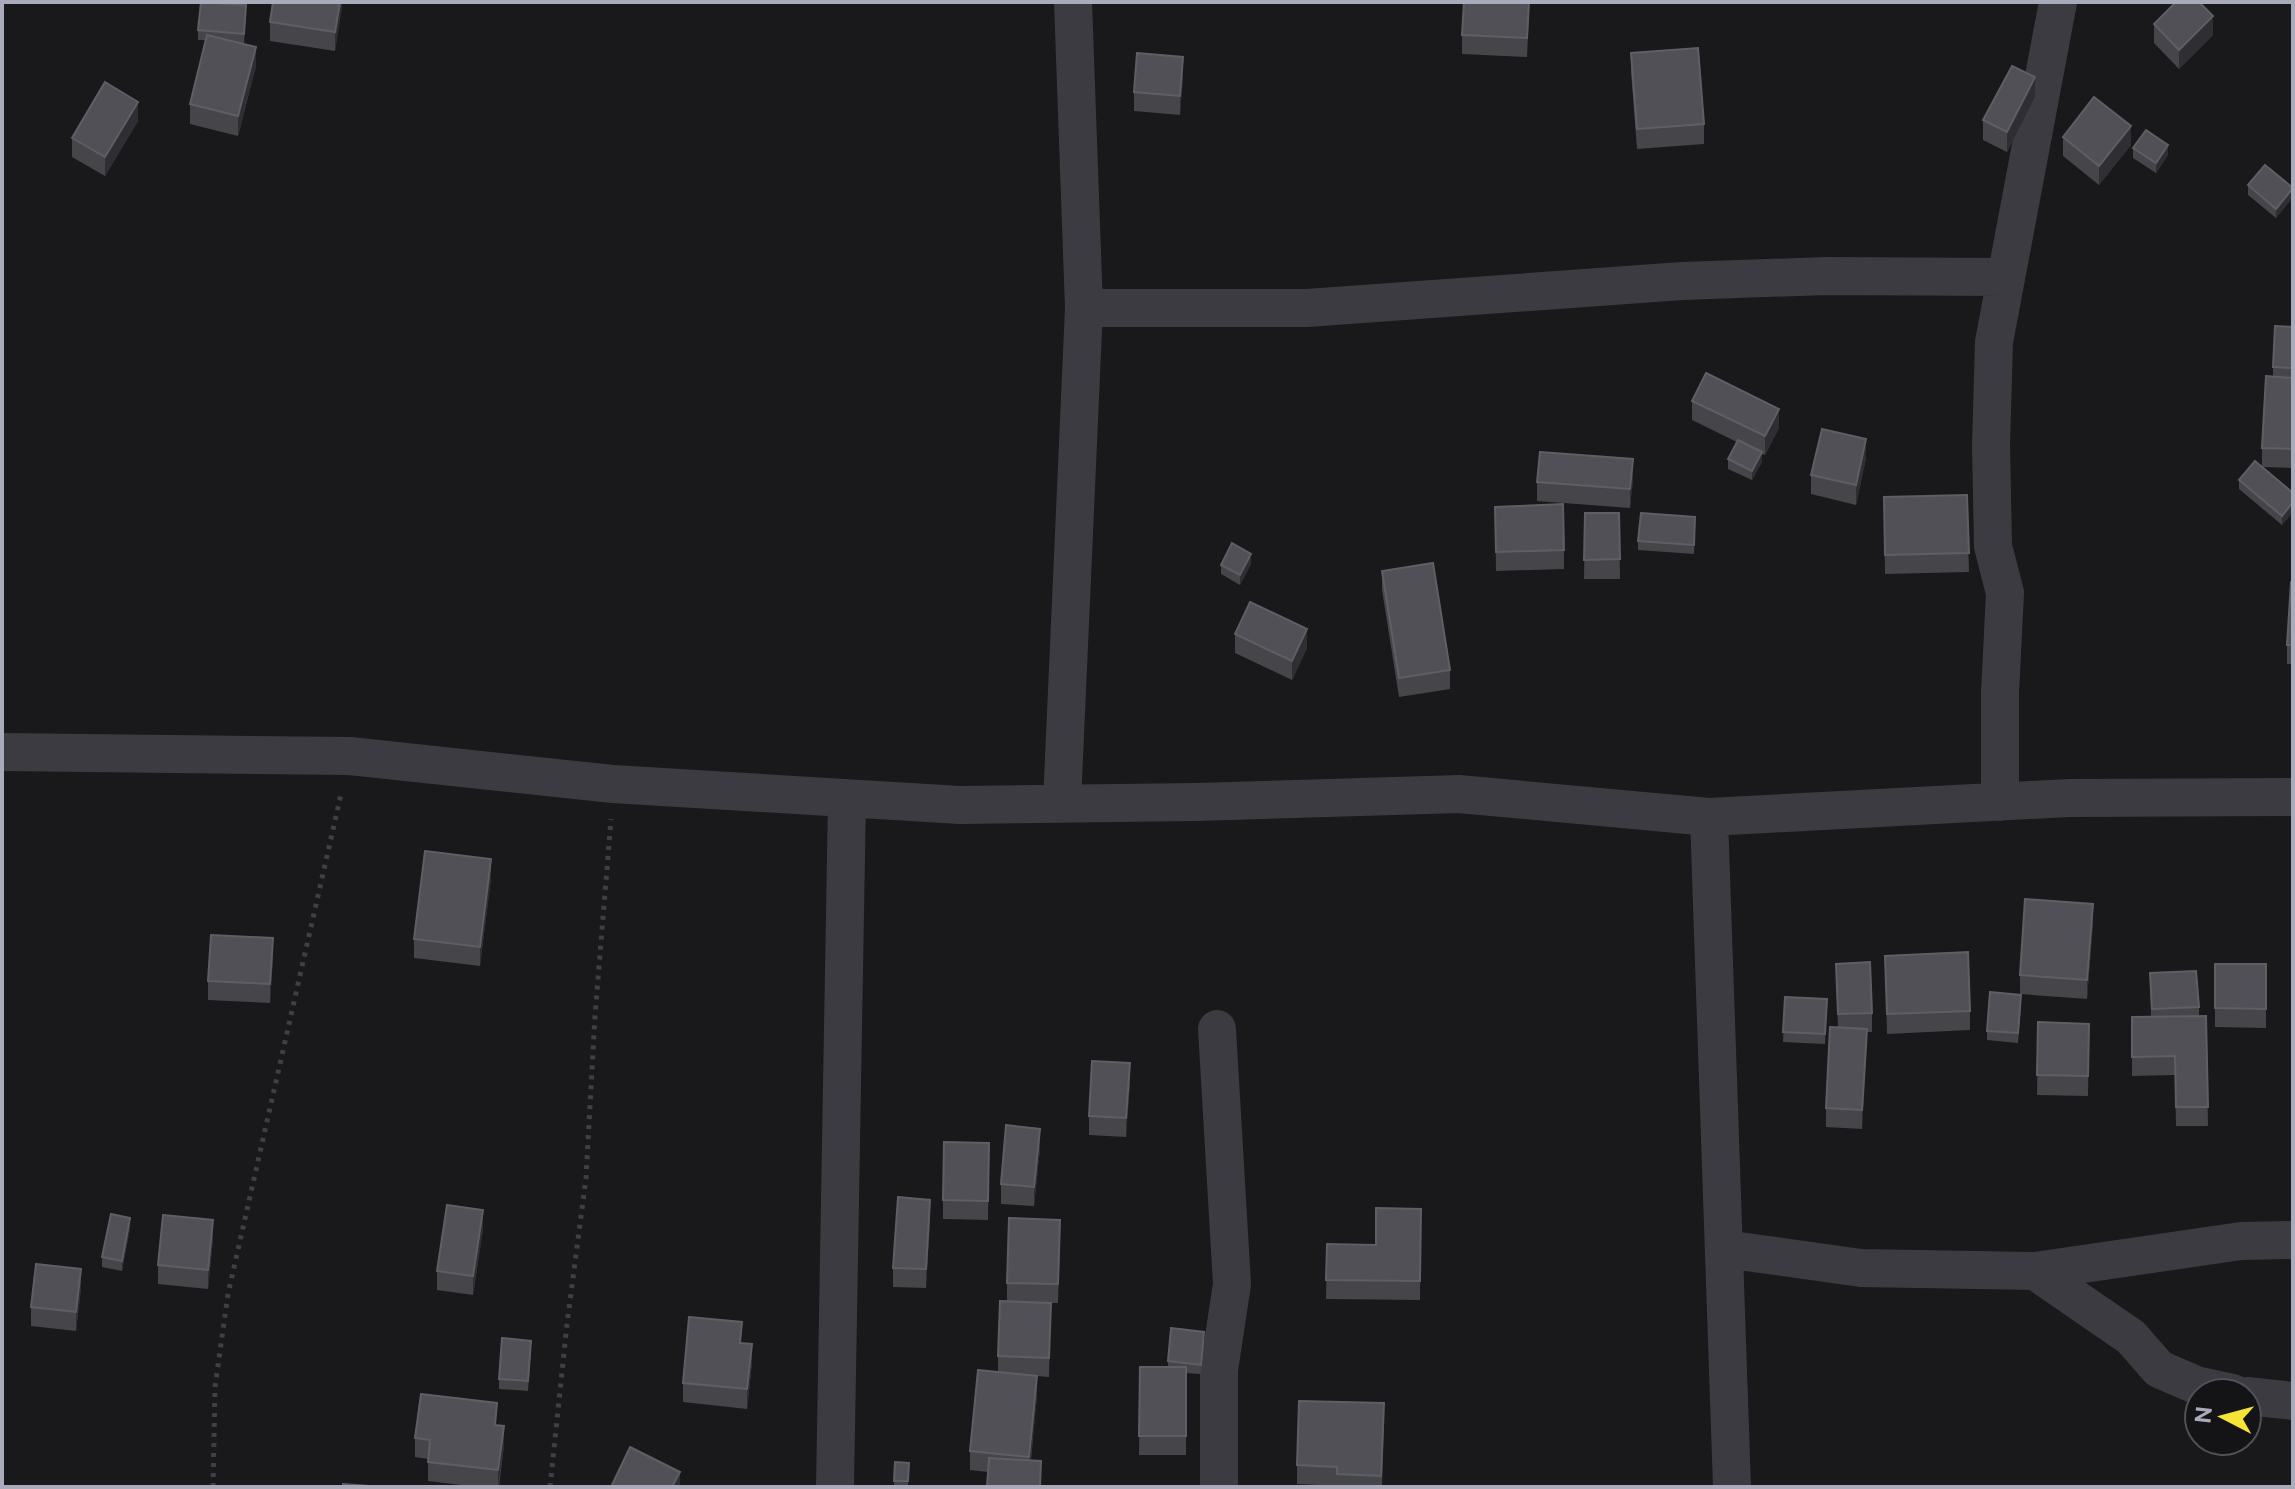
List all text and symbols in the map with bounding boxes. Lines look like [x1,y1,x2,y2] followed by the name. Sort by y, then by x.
[2183,1377,2263,1457] north arrow
[2189,1405,2217,1425] text: N

